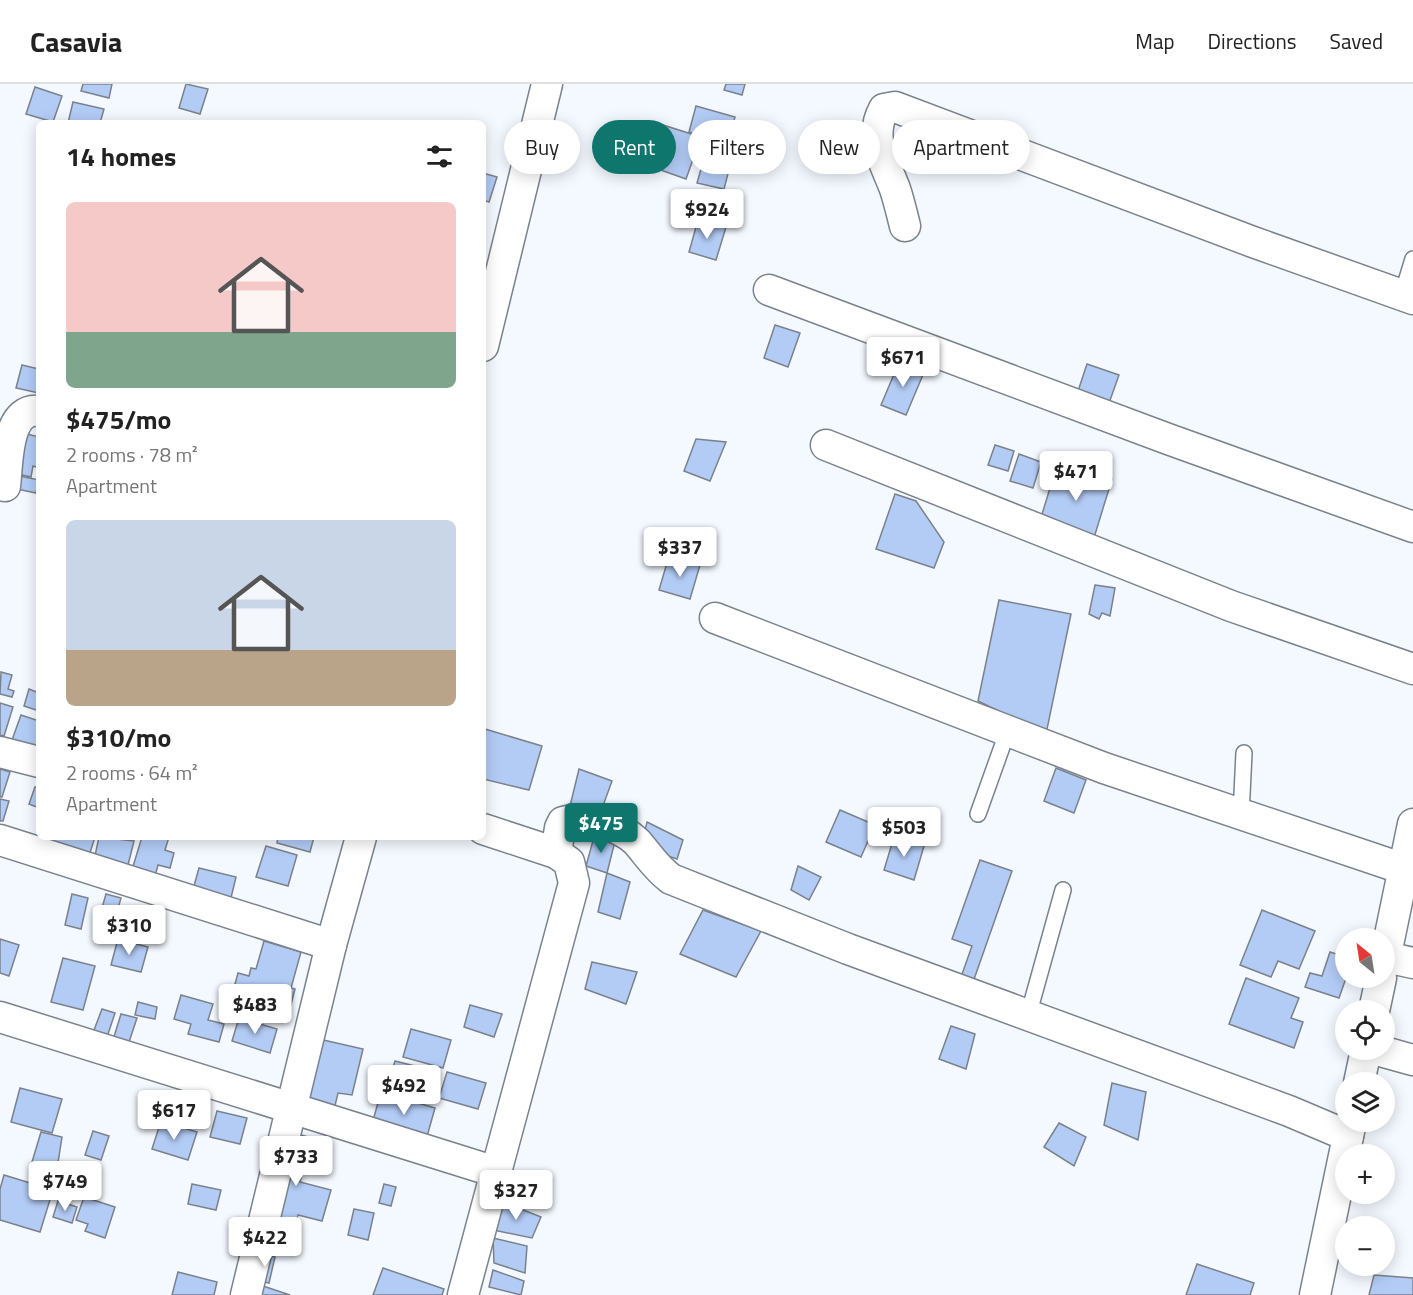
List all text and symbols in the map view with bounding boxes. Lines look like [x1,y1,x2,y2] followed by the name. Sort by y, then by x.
[30,20,122,63] text: Casavia
[1135,25,1175,57] text: Map
[1208,25,1297,57] text: Directions
[1330,25,1383,57] text: Saved
[504,120,580,174] chip: Buy
[592,120,676,174] chip: Rent
[688,120,786,174] chip: Filters
[798,120,880,174] chip: New
[892,120,1030,174] chip: Apartment
[66,137,176,176] text: 14 homes
[423,140,456,173] icon: filters
[671,189,743,240] pin: $924
[685,193,729,224] text: $924
[207,241,315,349] icon: home
[867,337,939,388] pin: $671
[881,341,925,372] text: $671
[66,400,171,439] text: $475/mo
[66,439,198,470] text: 2 rooms · 78 m²
[1040,451,1112,502] pin: $471
[1054,455,1098,486] text: $471
[66,470,157,501] text: Apartment
[644,527,716,578] pin: $337
[658,531,702,562] text: $337
[207,559,315,667] icon: home
[66,718,171,757] text: $310/mo
[66,757,198,788] text: 2 rooms · 64 m²
[66,788,157,819] text: Apartment
[565,803,637,854] pin: $475
[579,807,623,838] text: $475
[868,807,940,858] pin: $503
[882,811,926,842] text: $503
[93,905,165,956] pin: $310
[107,909,151,940] text: $310
[1335,928,1395,988] north arrow
[1335,928,1395,1276] map controls
[219,984,291,1035] pin: $483
[233,988,277,1019] text: $483
[1335,1000,1395,1060] button: locate
[368,1065,440,1116] pin: $492
[382,1069,426,1100] text: $492
[1335,1072,1395,1132] button: layers
[138,1090,210,1141] pin: $617
[152,1094,196,1125] text: $617
[260,1136,332,1187] pin: $733
[274,1140,318,1171] text: $733
[1335,1144,1395,1204] button: +
[29,1161,101,1212] pin: $749
[43,1165,87,1196] text: $749
[480,1170,552,1221] pin: $327
[494,1174,538,1205] text: $327
[1335,1216,1395,1276] button: −
[229,1217,301,1268] pin: $422
[243,1221,287,1252] text: $422

